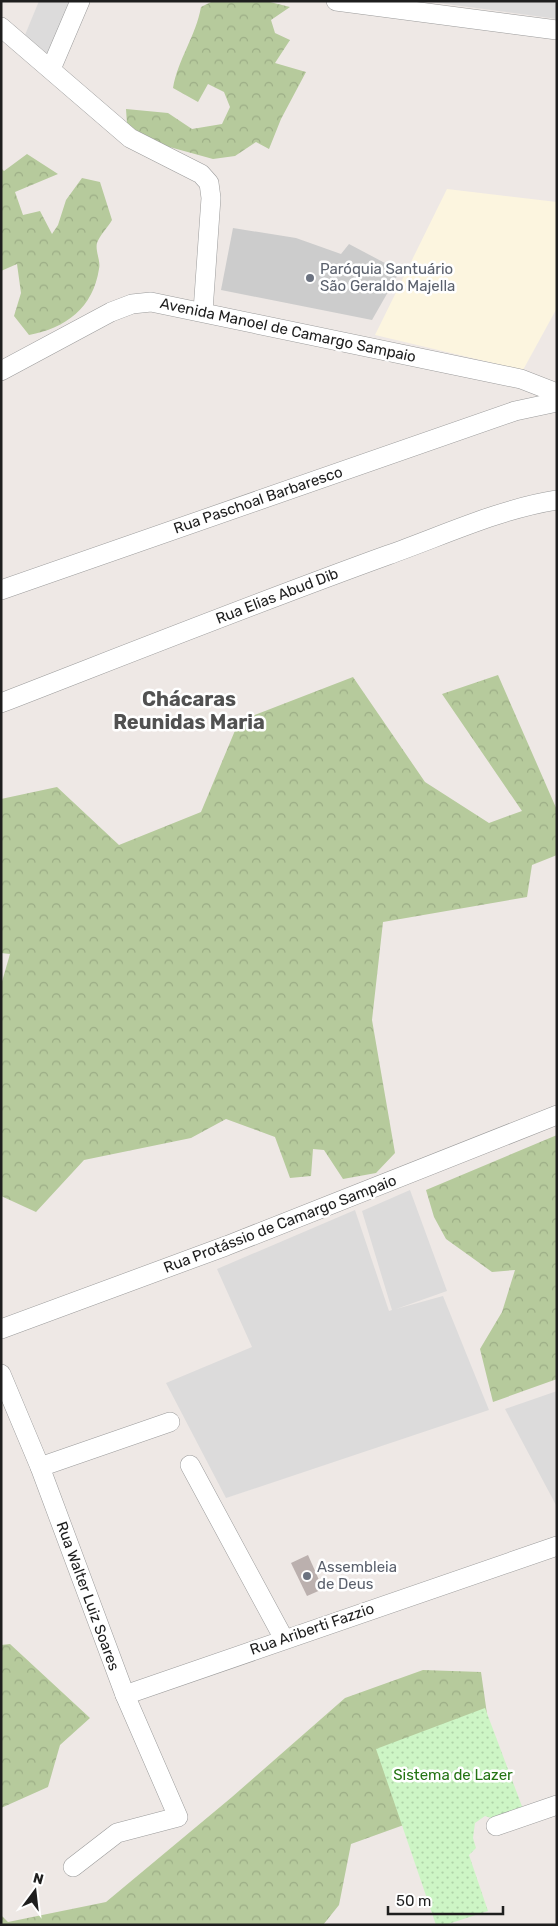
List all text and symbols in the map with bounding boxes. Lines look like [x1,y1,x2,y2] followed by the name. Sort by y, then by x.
[320,260,455,295] place label: Paróquia Santuário São Geraldo Majella
[304,272,316,284] marker: Paróquia Santuário São Geraldo Majella
[158,294,418,366] street label: Avenida Manoel de Camargo Sampaio
[171,463,345,537] street label: Rua Paschoal Barbaresco
[213,564,341,628] street label: Rua Elias Abud Dib
[113,687,265,734] district label: Chácaras Reunidas Maria
[161,1171,399,1277] street label: Rua Protássio de Camargo Sampaio
[53,1519,124,1673] street label: Rua Walter Luiz Soares
[317,1558,397,1593] place label: Assembleia de Deus
[301,1570,313,1582] marker: Assembleia de Deus
[248,1599,376,1659] street label: Rua Ariberti Fazzio
[393,1766,513,1784] park label: Sistema de Lazer
[10,1866,60,1916] north arrow
[31,1869,45,1888] text: N
[388,1884,503,1916] scale bar
[396,1892,431,1910] text: 50 m

